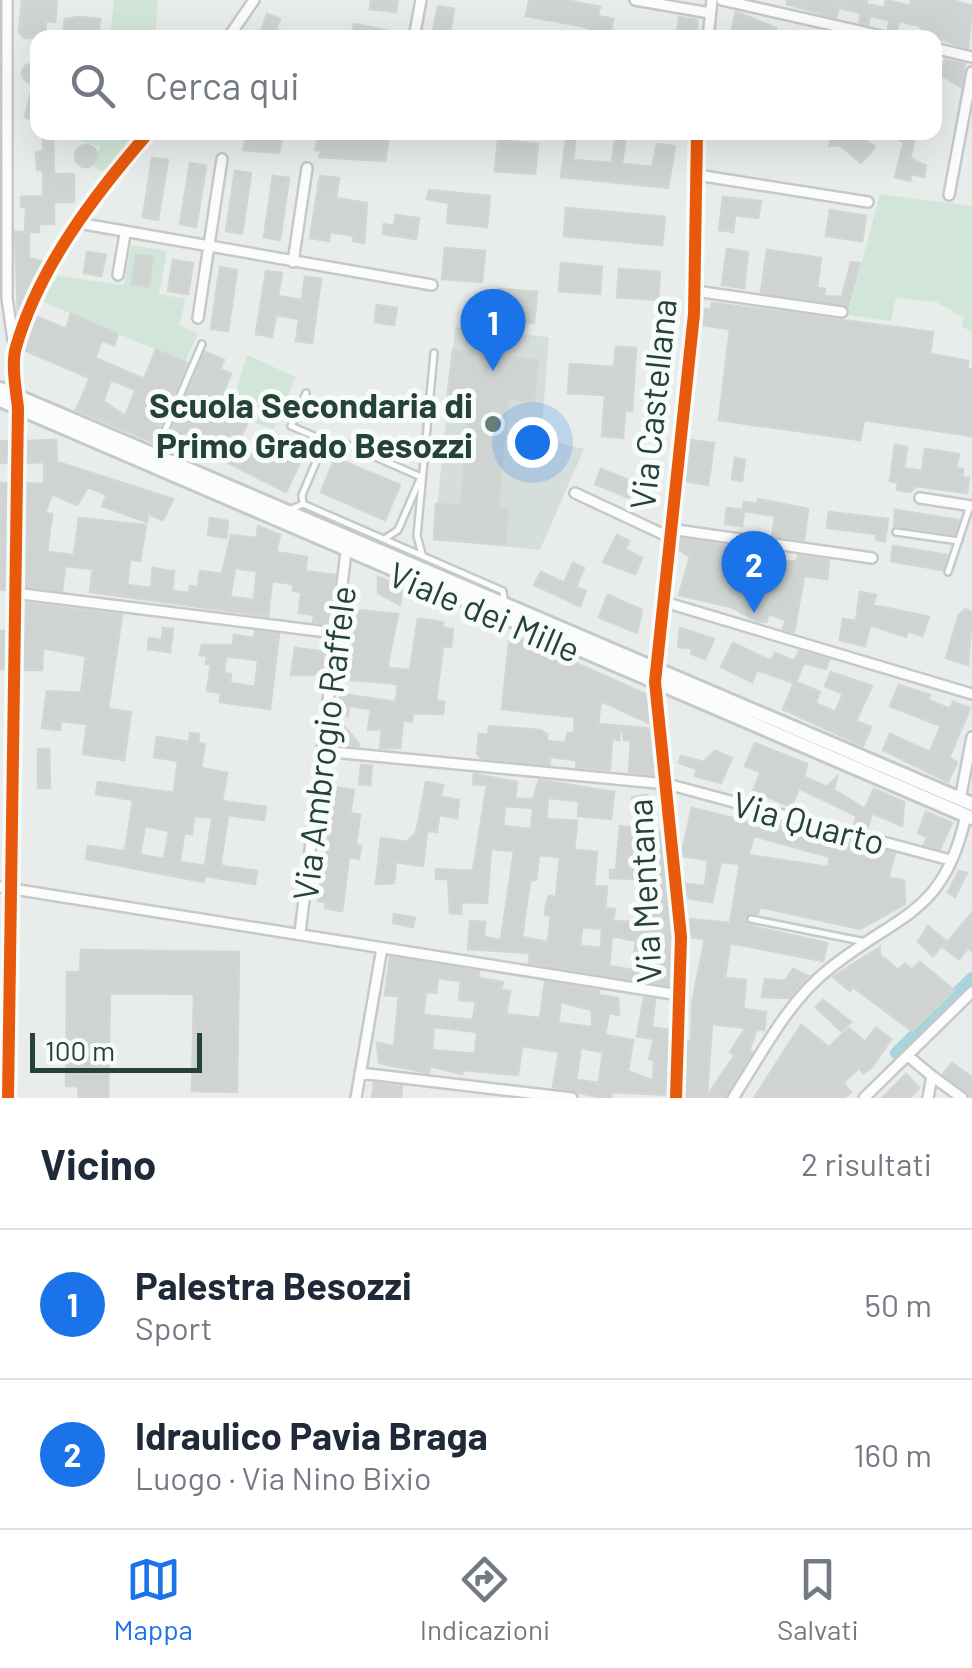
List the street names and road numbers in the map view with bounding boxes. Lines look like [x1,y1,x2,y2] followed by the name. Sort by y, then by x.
[620,297,684,511] street label: Via Castellana
[383,552,587,670] street label: Viale dei Mille
[283,583,363,903] street label: Via Ambrogio Raffele
[728,782,890,862] street label: Via Quarto
[617,798,669,984] street label: Via Mentana

